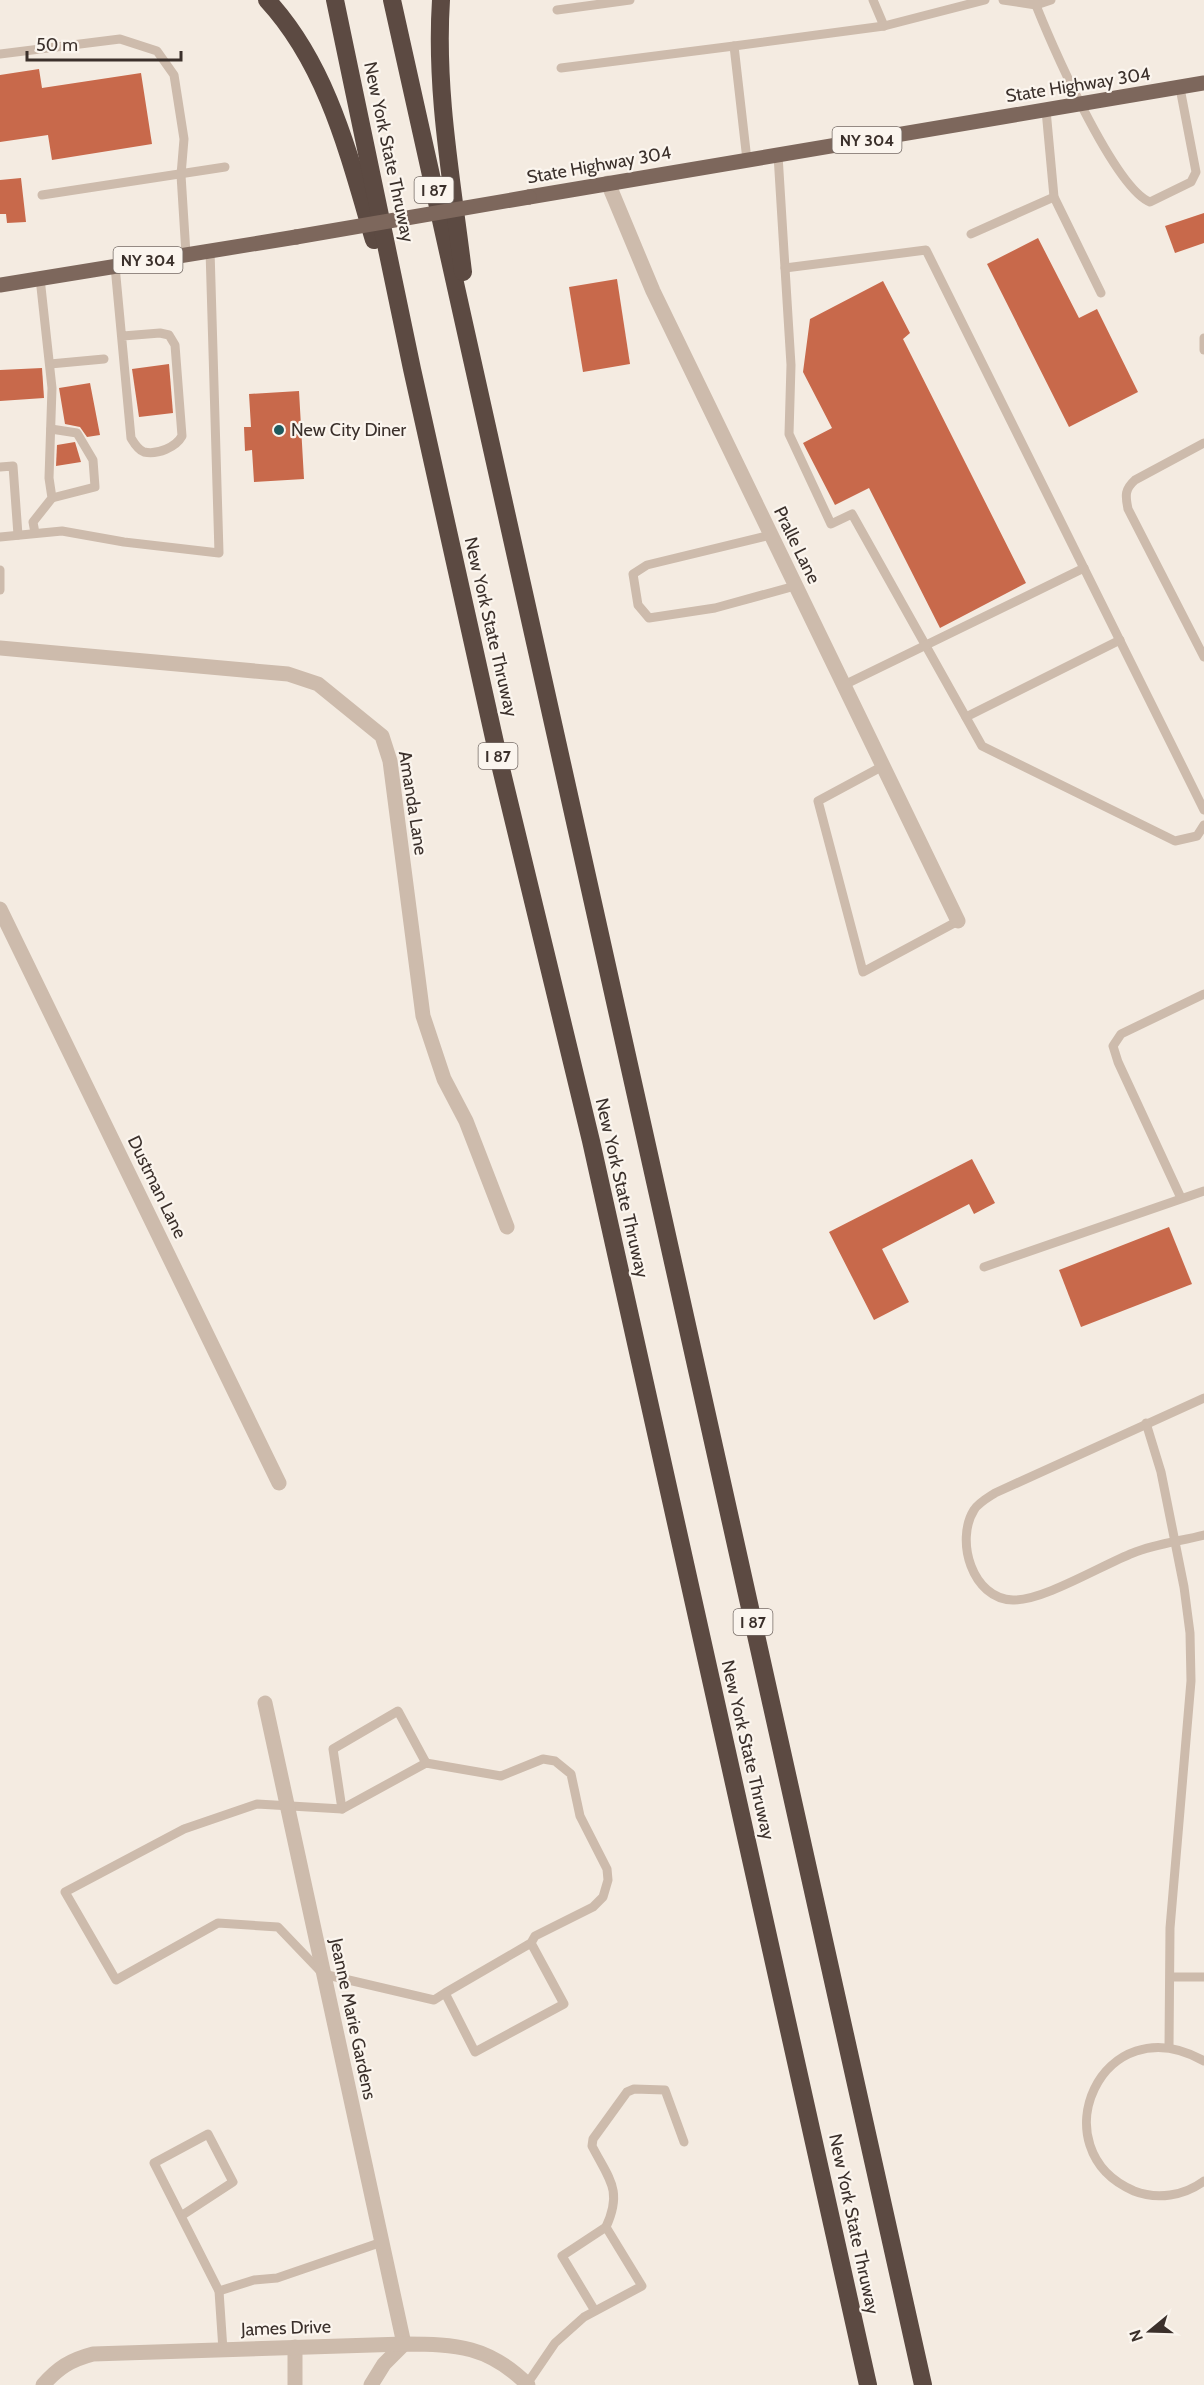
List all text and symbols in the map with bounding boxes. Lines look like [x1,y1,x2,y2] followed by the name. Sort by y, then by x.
[27,24,182,62] scale bar
[36,34,78,56] text: 50 m
[359,60,419,244] street label: New York State Thruway
[1004,63,1152,107] street label: State Highway 304
[832,127,902,153] road number: NY 304
[525,141,673,189] street label: State Highway 304
[414,177,454,203] road number: I 87
[114,247,182,273] road number: NY 304
[291,419,406,441] place label: New City Diner
[272,423,286,437] marker: New City Diner
[769,503,825,587] street label: Pralle Lane
[460,535,522,719] street label: New York State Thruway
[478,743,518,769] road number: I 87
[394,749,432,857] street label: Amanda Lane
[591,1096,653,1280] street label: New York State Thruway
[123,1132,191,1242] street label: Dustman Lane
[734,1609,772,1635] road number: I 87
[717,1658,779,1842] street label: New York State Thruway
[325,1935,381,2102] street label: Jeanne Marie Gardens
[824,2132,884,2316] street label: New York State Thruway
[1120,2301,1180,2361] north arrow
[240,2315,331,2341] street label: James Drive
[1125,2327,1147,2344] text: N

